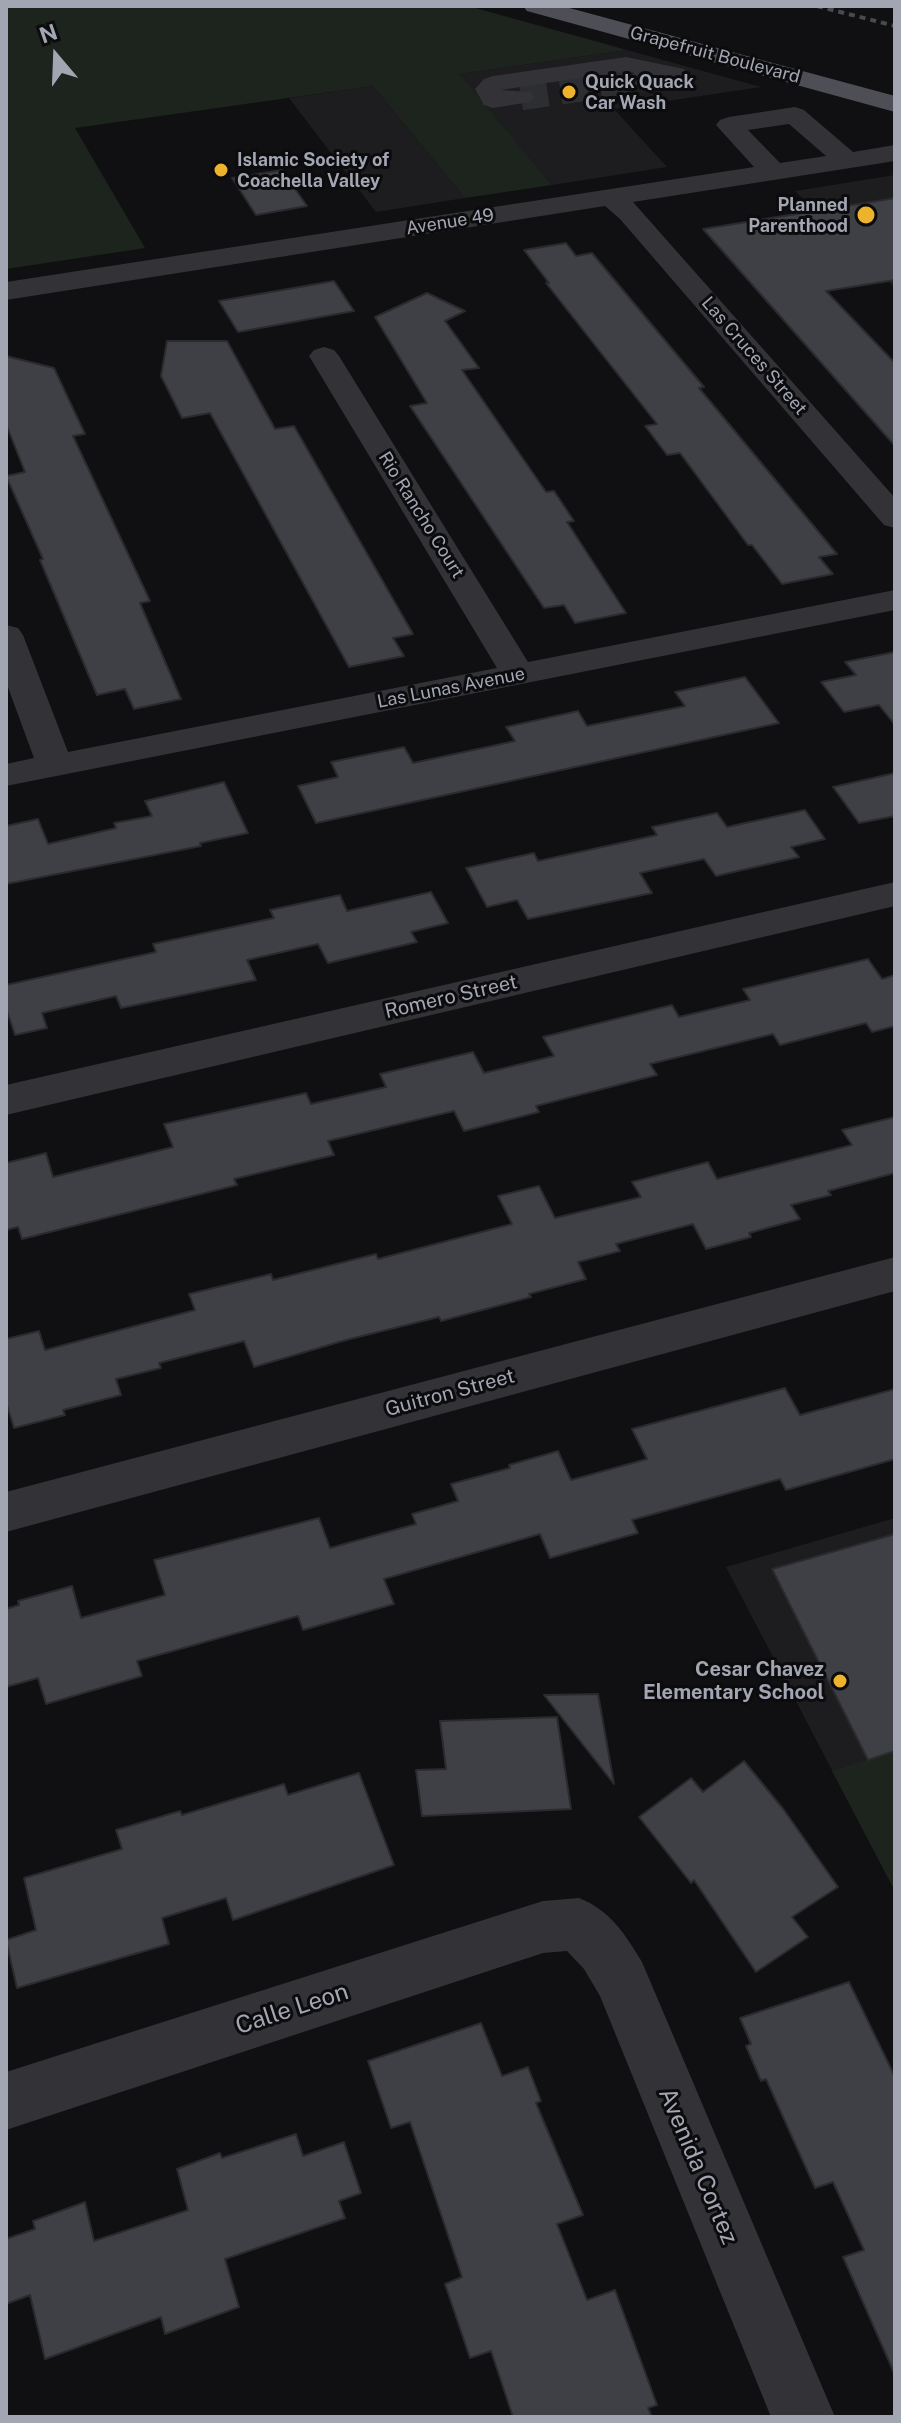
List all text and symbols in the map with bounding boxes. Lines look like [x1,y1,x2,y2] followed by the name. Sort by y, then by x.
[16,16,96,96] north arrow
[36,18,61,48] text: N
[628,22,802,88] street label: Grapefruit Boulevard
[585,71,694,114] place label: Quick Quack Car Wash
[560,83,578,101] marker: Quick Quack Car Wash
[237,149,389,192] place label: Islamic Society of Coachella Valley
[212,161,230,179] marker: Islamic Society of Coachella Valley
[748,194,848,236] place label: Planned Parenthood
[404,204,496,240] street label: Avenue 49
[855,204,877,226] marker: Planned Parenthood
[697,293,811,419] street label: Las Cruces Street
[373,448,469,582] street label: Rio Rancho Court
[375,663,527,713] street label: Las Lunas Avenue
[382,970,520,1024] street label: Romero Street
[383,1364,517,1422] street label: Guitron Street
[643,1658,824,1705] place label: Cesar Chavez Elementary School
[831,1672,849,1690] marker: Cesar Chavez Elementary School
[232,1977,352,2041] street label: Calle Leon
[652,2083,744,2249] street label: Avenida Cortez

